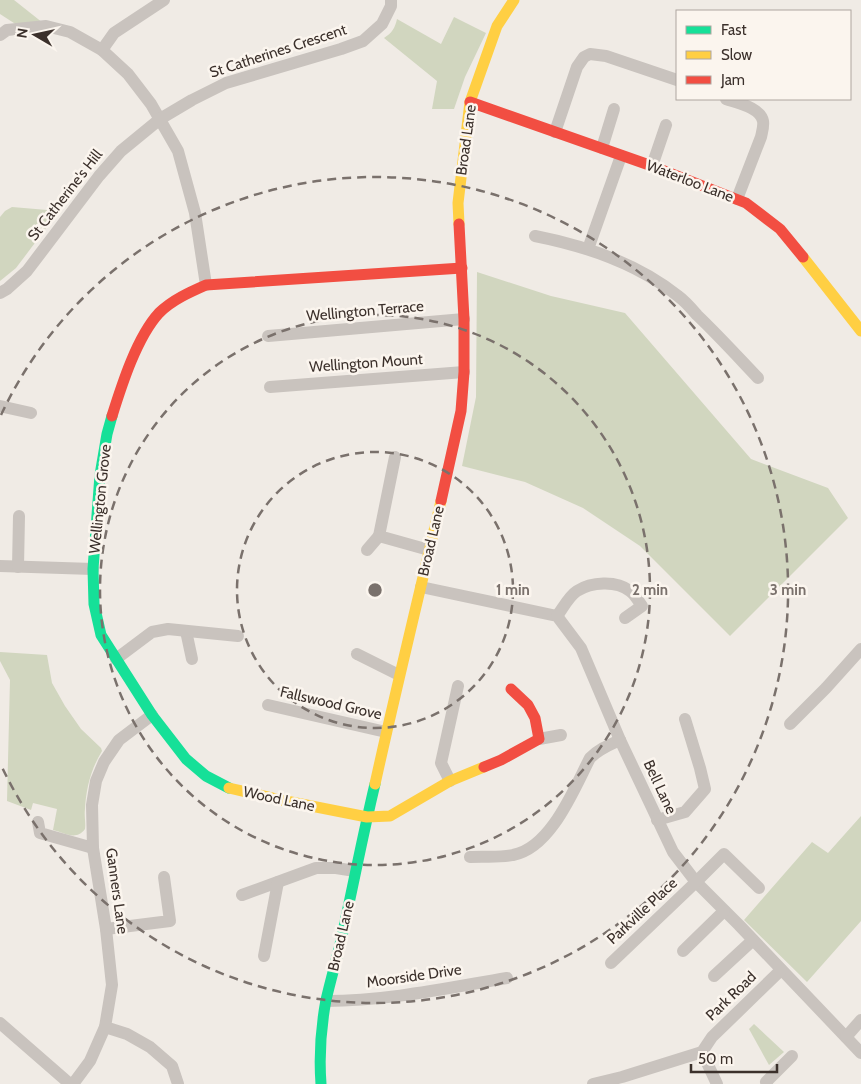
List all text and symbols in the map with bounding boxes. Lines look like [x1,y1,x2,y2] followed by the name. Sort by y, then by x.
[10,10,60,60] north arrow
[676,10,851,100] legend
[207,20,349,82] street label: St Catherines Crescent
[721,21,746,39] text: Fast
[12,27,32,39] text: N
[721,46,752,64] text: Slow
[720,71,745,89] text: Jam
[452,103,480,177] street label: Broad Lane
[24,146,106,244] street label: St Catherine's Hill
[644,156,737,206] street label: Waterloo Lane
[306,297,425,325] street label: Wellington Terrace
[309,350,423,376] street label: Wellington Mount
[85,443,115,555] street label: Wellington Grove
[414,504,448,578] street label: Broad Lane
[366,581,384,599] centre of rings
[496,581,530,599] text: 1 min
[632,581,668,599] text: 2 min
[770,581,806,599] text: 3 min
[278,683,384,724] street label: Fallswood Grove
[640,757,681,817] street label: Bell Lane
[242,783,317,815] street label: Wood Lane
[102,847,132,936] street label: Ganners Lane
[603,874,681,948] street label: Parkville Place
[324,899,358,973] street label: Broad Lane
[365,960,463,992] street label: Moorside Drive
[702,968,760,1024] street label: Park Road
[691,1042,777,1074] scale bar
[698,1050,733,1068] text: 50 m

